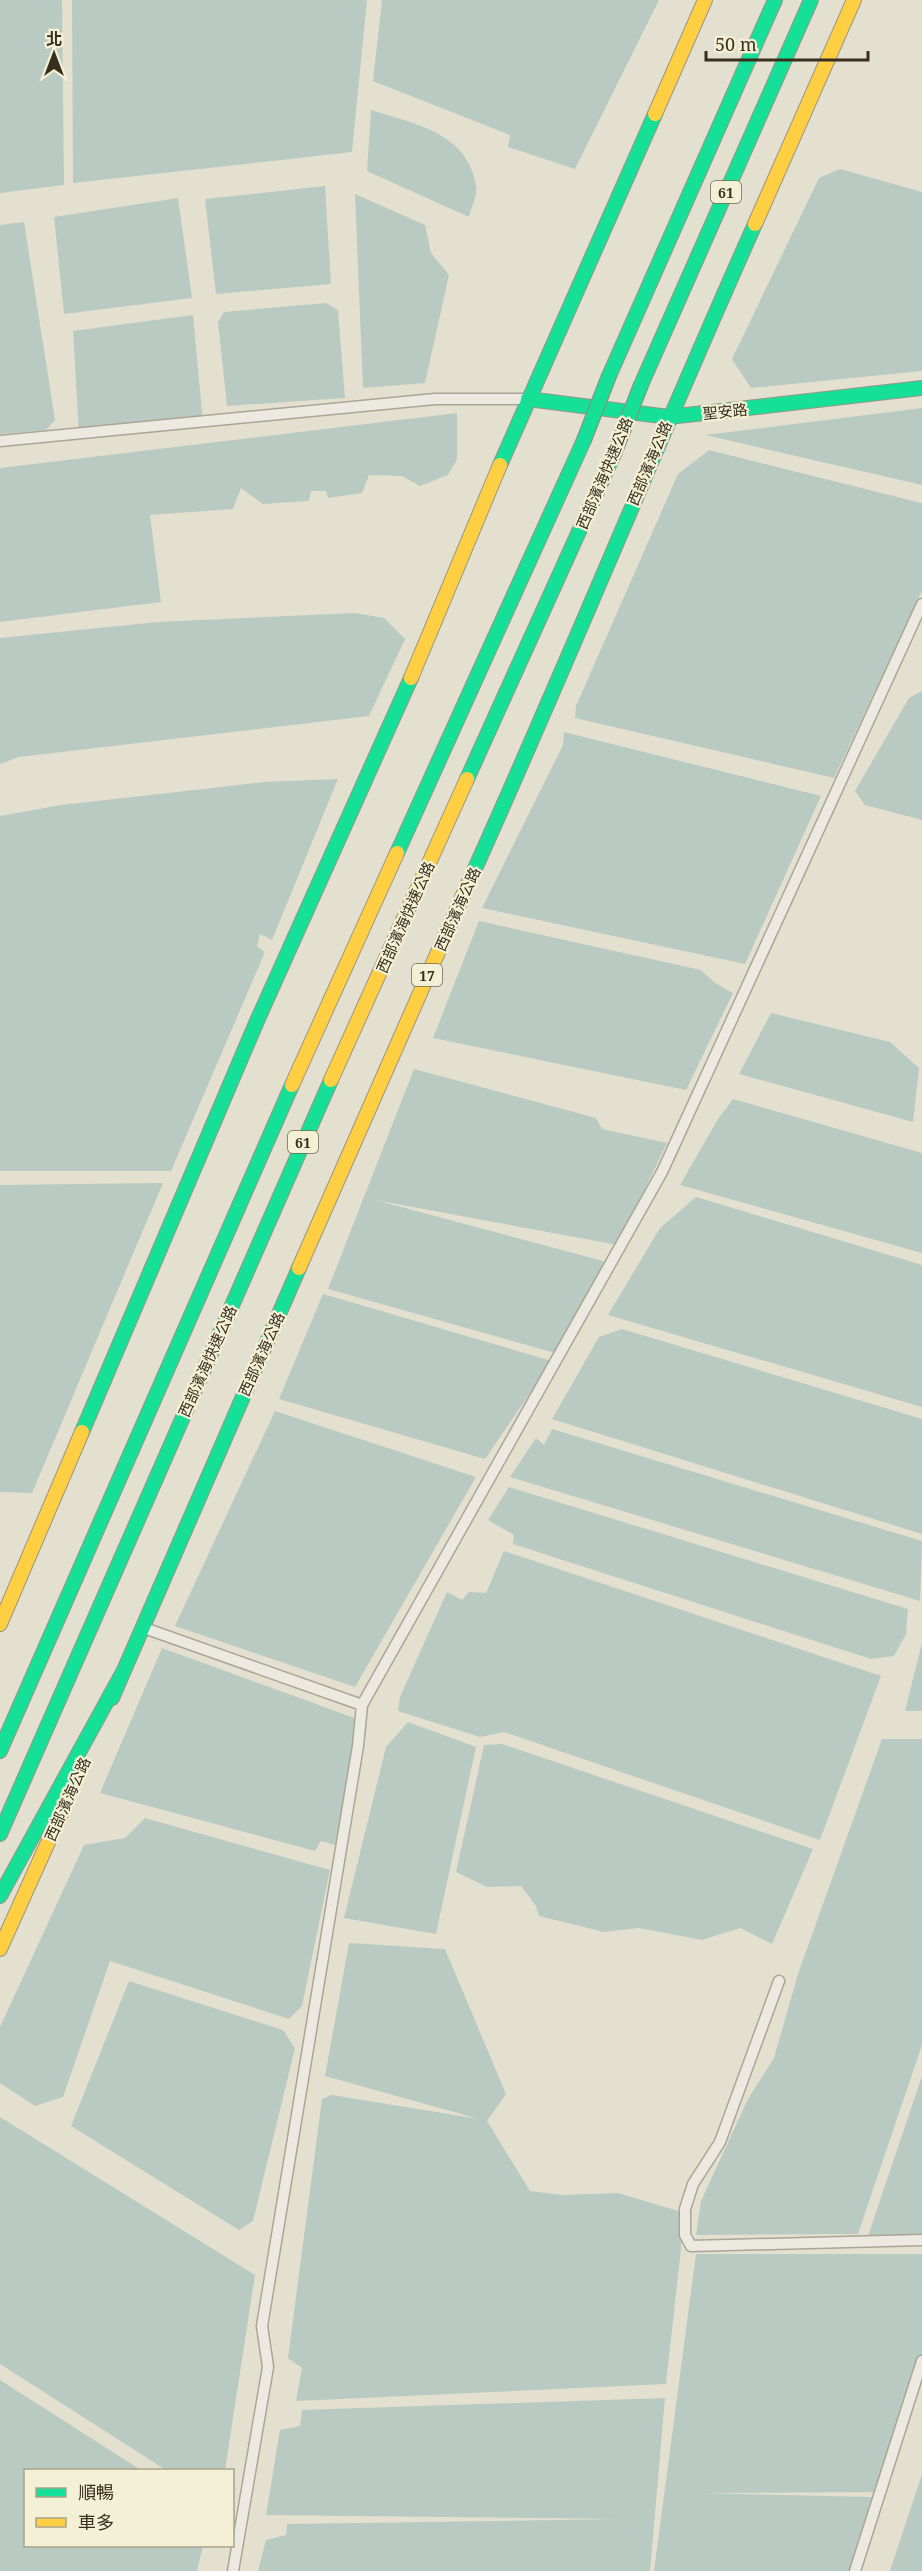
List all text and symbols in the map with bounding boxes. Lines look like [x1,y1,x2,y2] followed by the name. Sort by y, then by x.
[24,24,84,84] north arrow
[706,24,868,62] scale bar
[46,28,62,50] text: 北
[715,32,757,56] text: 50 m
[711,181,741,203] road number: 61
[702,399,748,423] street label: 聖安路
[571,414,637,532] street label: 西部濱海快速公路
[622,418,676,508] street label: 西部濱海公路
[371,858,439,976] street label: 西部濱海快速公路
[430,864,484,954] street label: 西部濱海公路
[412,964,442,986] road number: 17
[288,1131,318,1153] road number: 61
[173,1302,241,1420] street label: 西部濱海快速公路
[234,1309,288,1399] street label: 西部濱海公路
[40,1754,94,1844] street label: 西部濱海公路
[24,2469,234,2547] legend
[78,2480,114,2504] text: 順暢
[78,2510,114,2534] text: 車多

